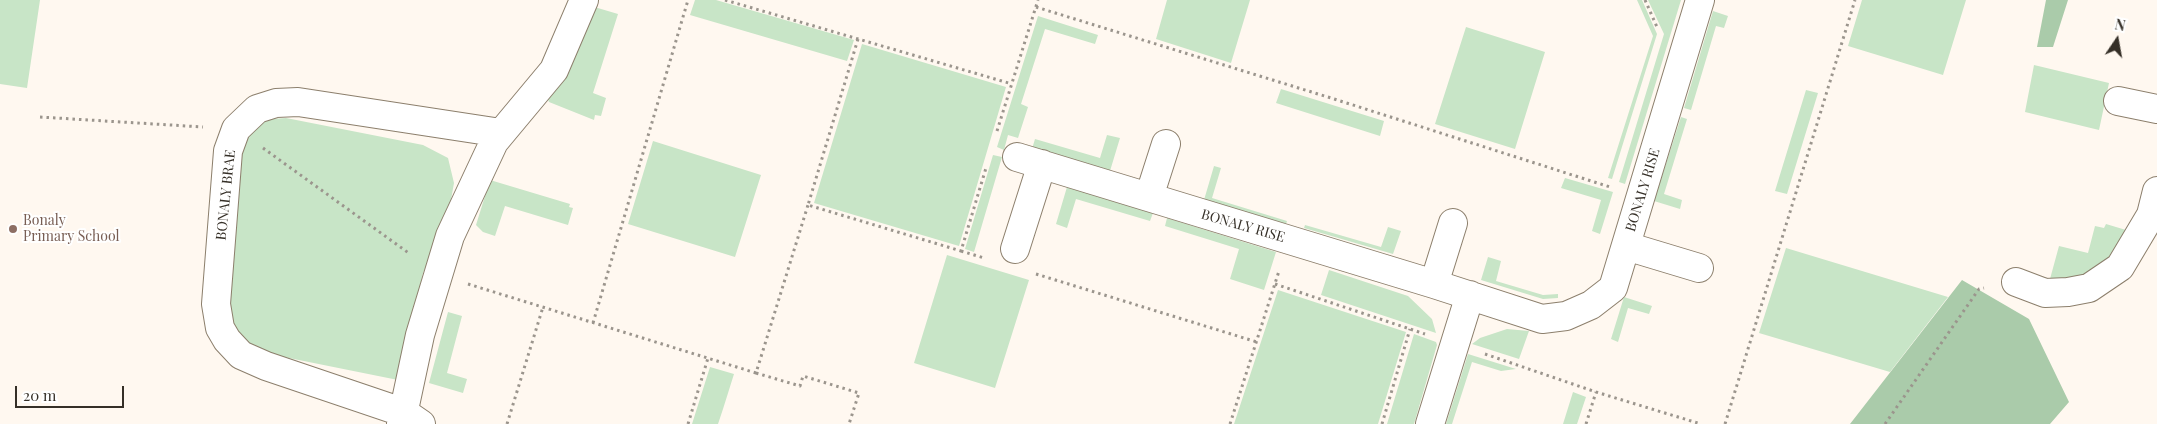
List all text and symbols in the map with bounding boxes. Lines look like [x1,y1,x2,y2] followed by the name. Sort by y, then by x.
[2113,14,2127,35] text: N
[2092,15,2142,65] north arrow
[1622,146,1664,234] street label: BONALY RISE
[213,149,239,241] street label: BONALY BRAE
[1199,206,1287,246] street label: BONALY RISE
[23,213,120,246] place label: Bonaly Primary School
[7,223,19,235] marker: Bonaly Primary School
[18,376,126,408] scale bar
[23,385,56,405] text: 20 m

